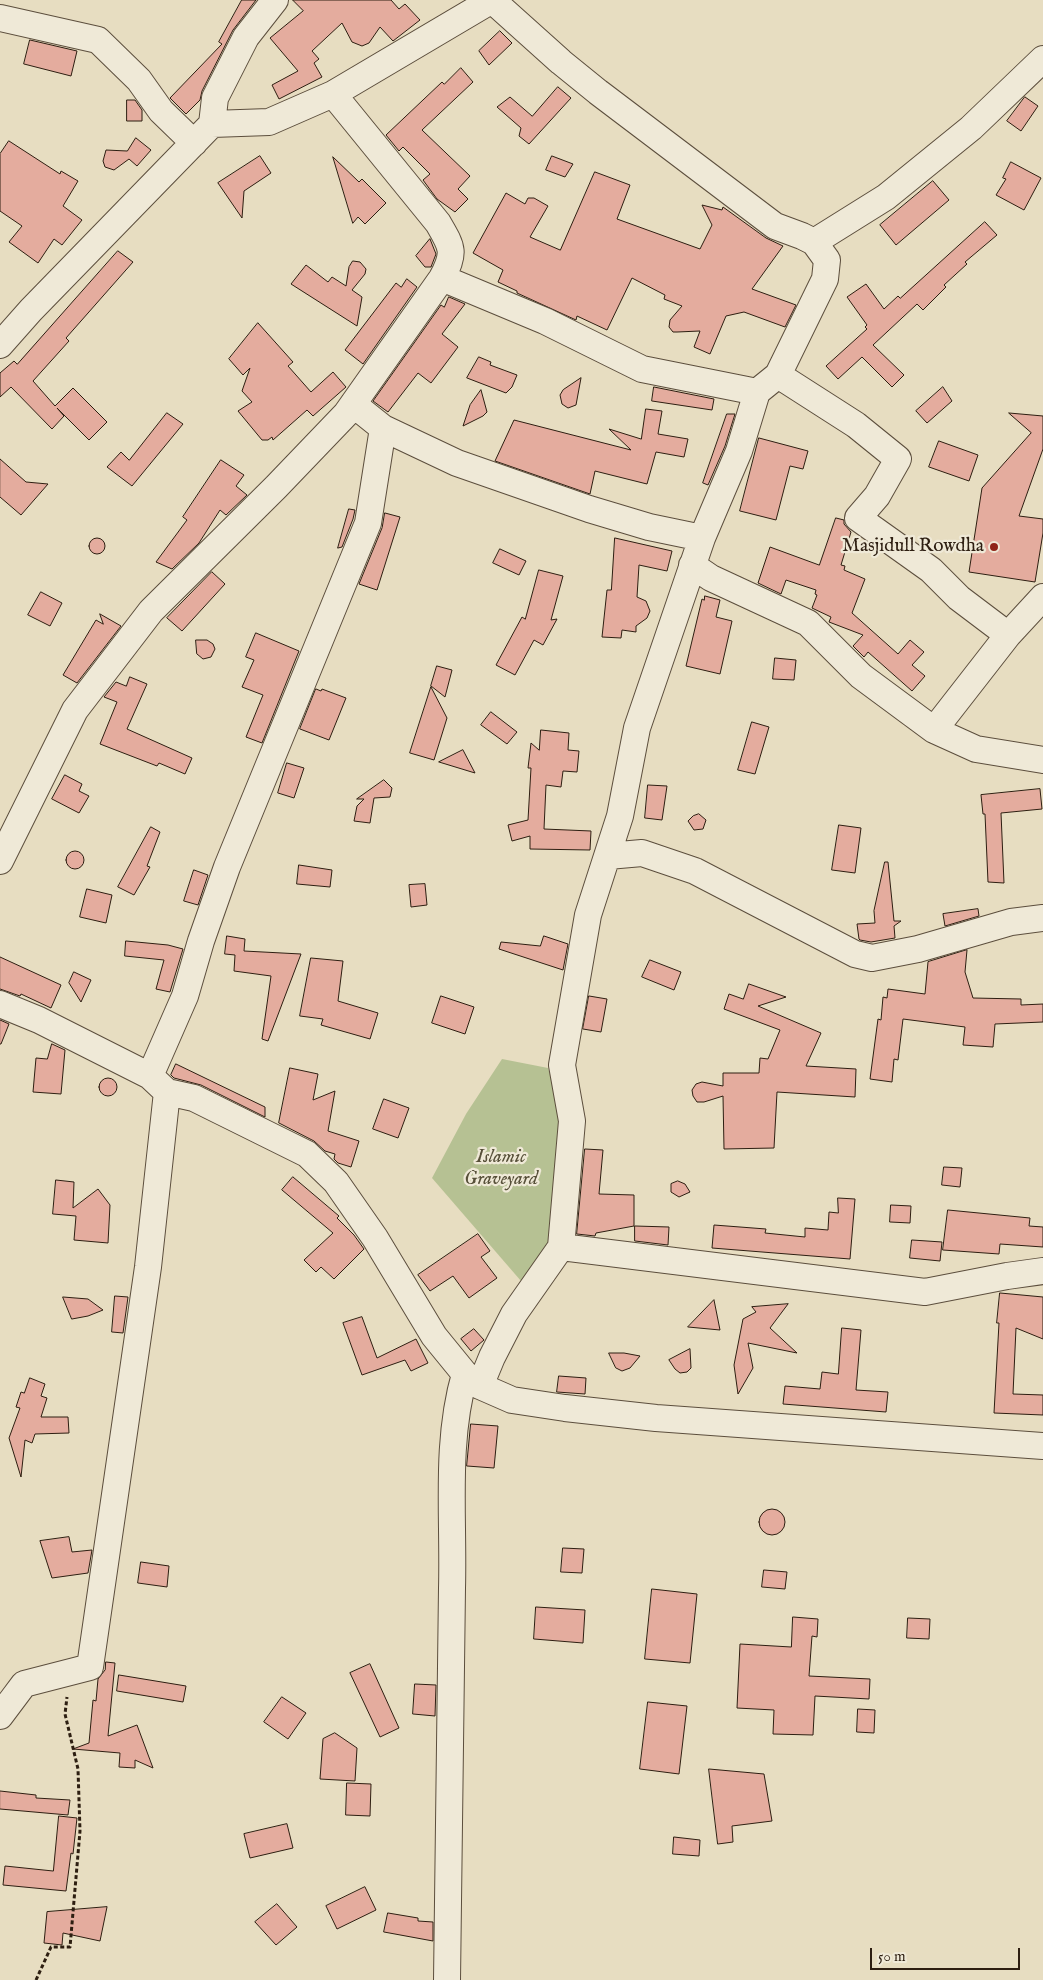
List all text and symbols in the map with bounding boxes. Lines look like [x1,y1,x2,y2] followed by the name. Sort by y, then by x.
[842,536,984,558] place label: Masjidull Rowdha
[988,541,1000,553] marker: Masjidull Rowdha
[464,1147,538,1191] park label: Islamic Graveyard
[873,1938,1023,1970] scale bar
[878,1947,906,1966] text: 50 m

